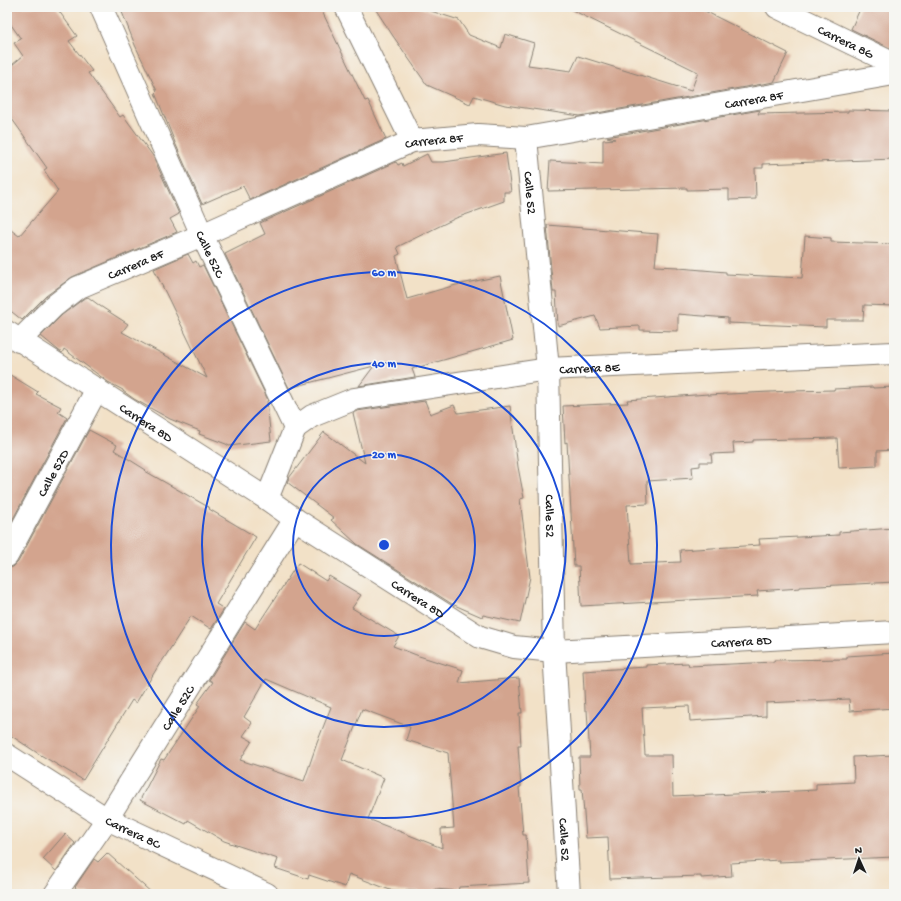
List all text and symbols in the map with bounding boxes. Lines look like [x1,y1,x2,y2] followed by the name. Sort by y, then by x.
[815,23,876,63] street label: Carrera 8G
[724,88,786,113] street label: Carrera 8F
[403,131,465,153] street label: Carrera 8F
[519,171,538,216] street label: Calle 52
[191,229,227,281] street label: Calle 52C
[106,247,168,284] street label: Carrera 8F
[372,267,397,281] text: 60 m
[371,358,396,372] text: 40 m
[559,361,621,378] street label: Carrera 8E
[116,401,175,447] street label: Carrera 8D
[35,447,73,500] street label: Calle 52D
[372,449,397,463] text: 20 m
[541,494,557,538] street label: Calle 52
[377,538,391,552] centre of rings
[388,577,447,623] street label: Carrera 8D
[711,634,773,652] street label: Carrera 8D
[159,683,199,734] street label: Calle 52C
[102,814,163,853] street label: Carrera 8C
[554,818,572,862] street label: Calle 52
[839,839,879,879] north arrow
[855,845,862,857] text: N

